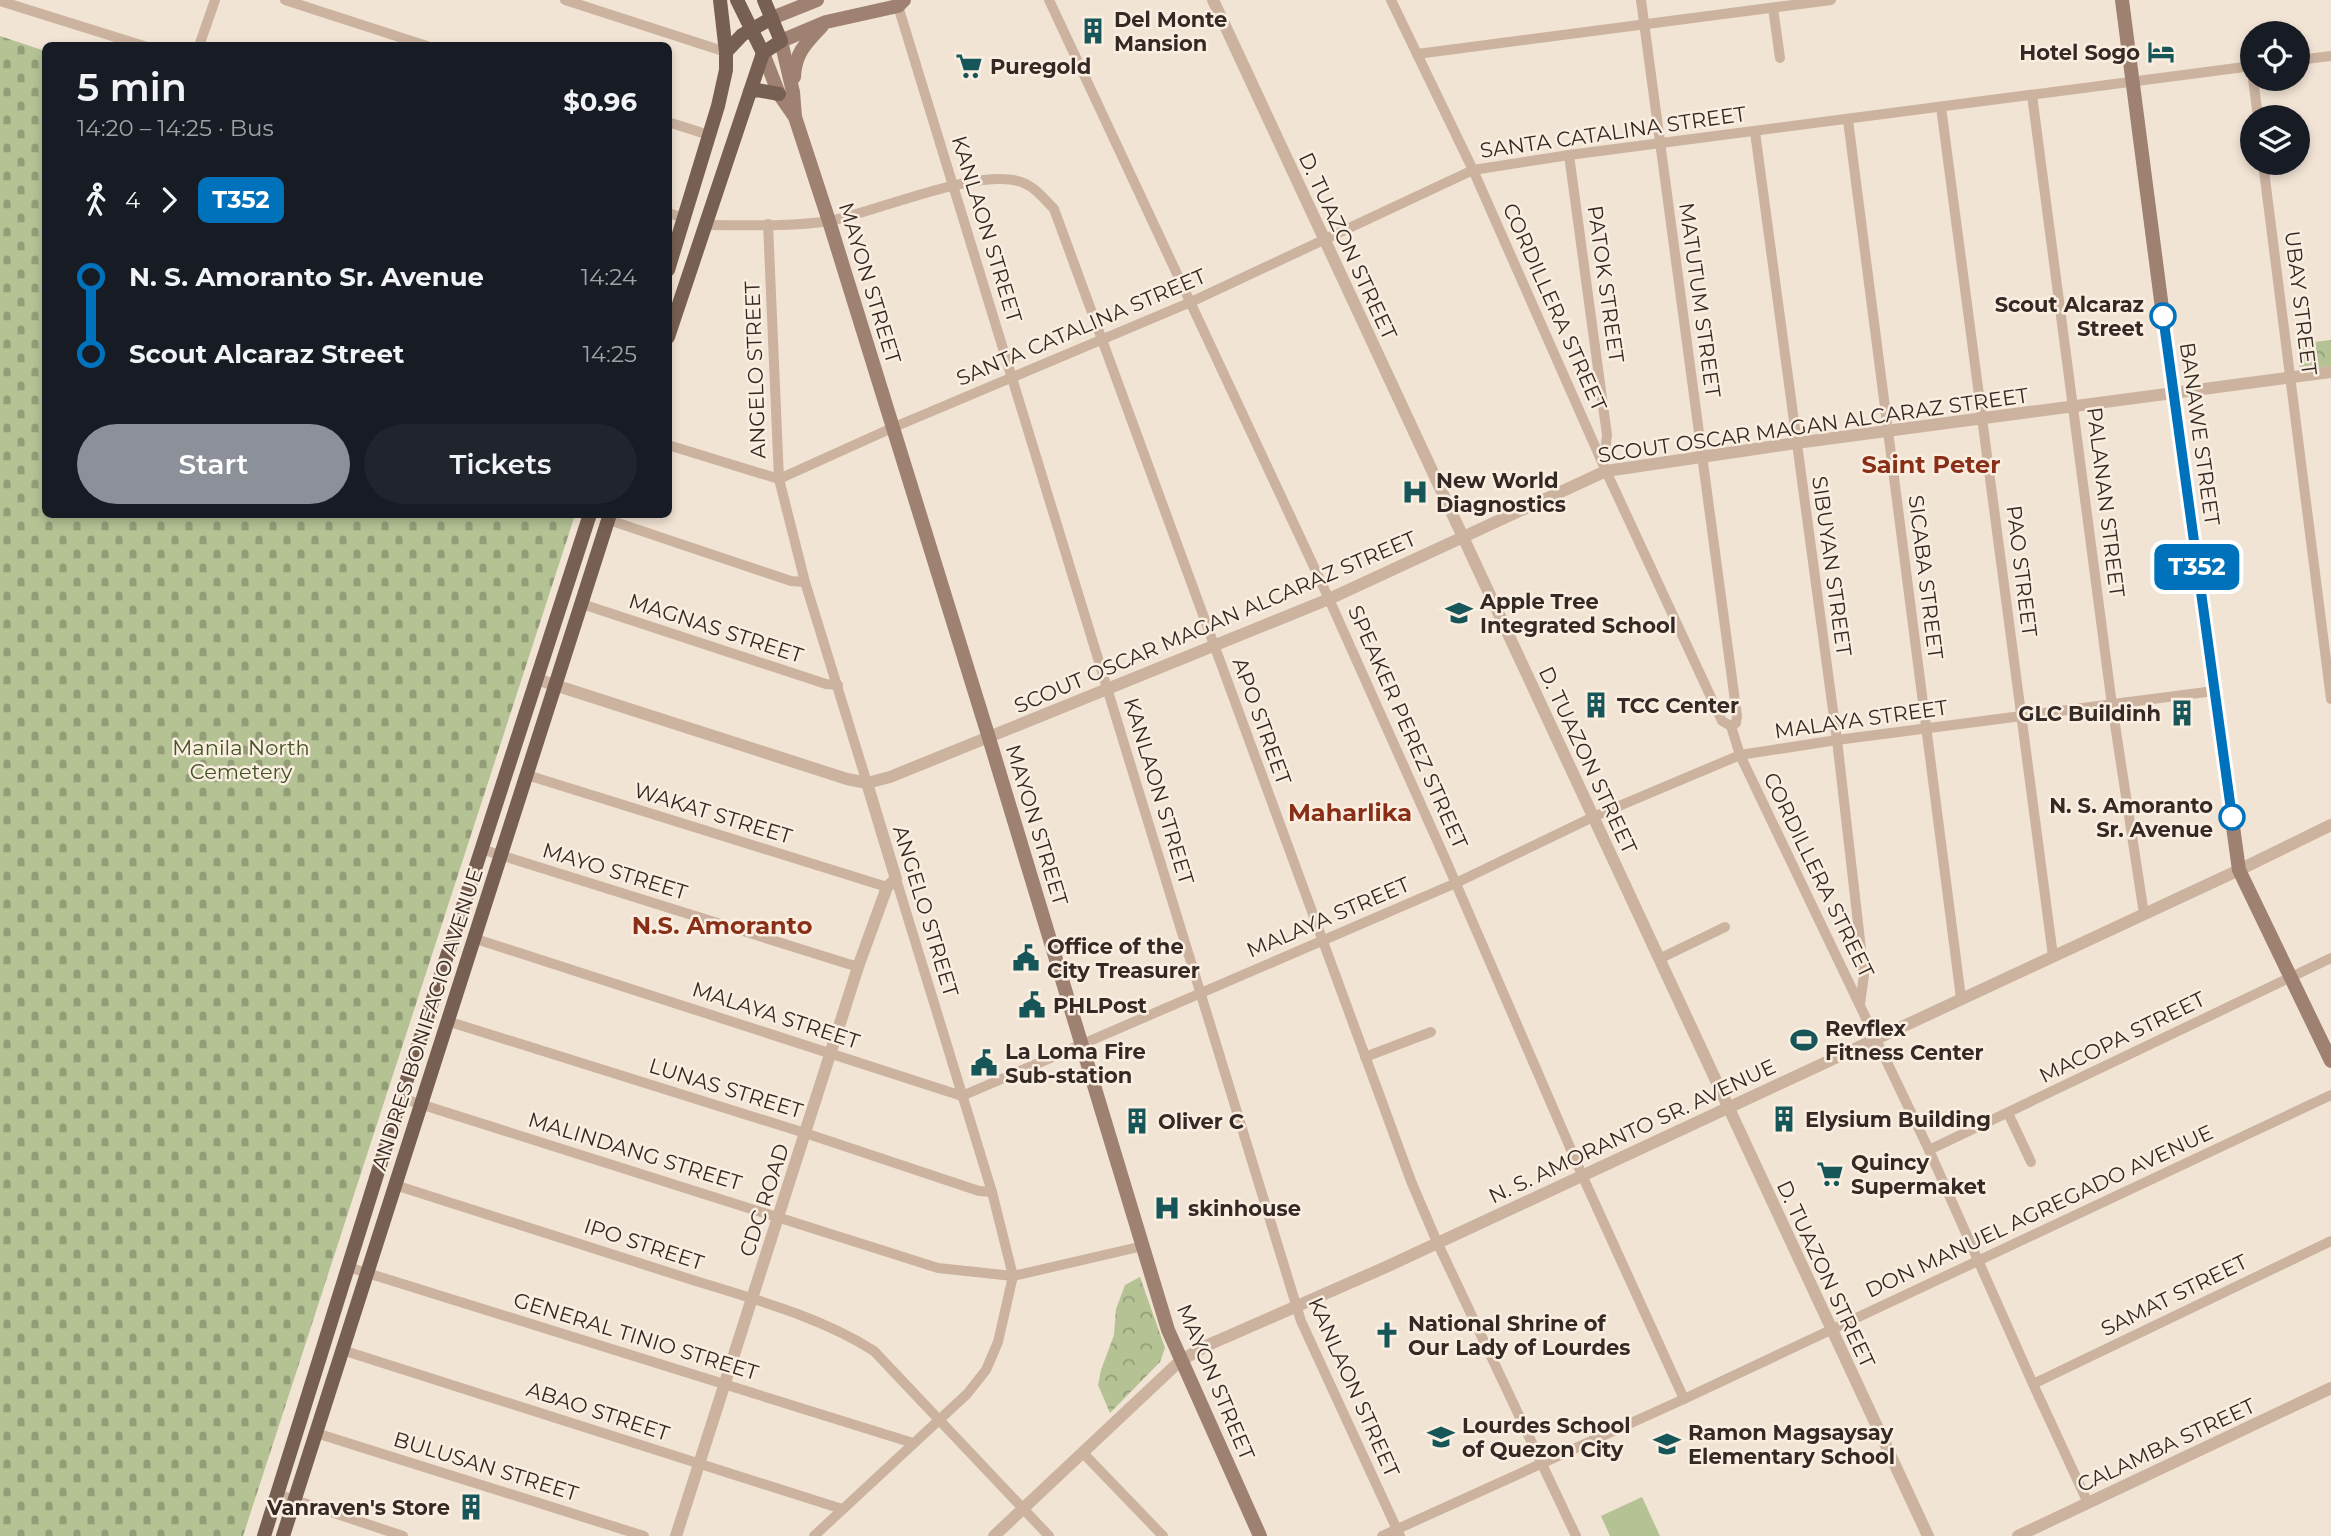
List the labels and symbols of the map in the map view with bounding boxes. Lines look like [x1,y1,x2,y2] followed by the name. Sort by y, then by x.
[1114,7,1227,56] place label: Del Monte Mansion
[1078,16,1108,46] building icon: Del Monte Mansion
[2146,37,2176,67] hotel icon: Hotel Sogo
[2019,40,2140,65] place label: Hotel Sogo
[954,51,984,81] supermarket icon: Puregold
[990,54,1091,79] place label: Puregold
[1478,101,1748,163] street label: SANTA CATALINA STREET
[947,133,1027,325] street label: KANLAON STREET
[1294,148,1402,344] street label: D. TUAZON STREET
[834,199,906,367] street label: MAYON STREET
[1498,199,1612,415] street label: CORDILLERA STREET
[1674,201,1726,399] street label: MATUTUM STREET
[1583,204,1629,364] street label: PATOK STREET
[2280,229,2322,377] street label: UBAY STREET
[953,263,1209,391] street label: SANTA CATALINA STREET
[739,281,771,459] street label: ANGELO STREET
[1995,292,2144,341] place label: Scout Alcaraz Street
[2150,303,2176,329] marker: Scout Alcaraz Street
[2175,341,2225,527] street label: BANAWE STREET
[1596,382,2030,468] street label: SCOUT OSCAR MAGAN ALCARAZ STREET
[2082,405,2130,599] street label: PALANAN STREET
[1861,450,2001,479] district label: Saint Peter
[1436,468,1566,517] place label: New World Diagnostics
[1807,474,1857,658] street label: SIBUYAN STREET
[1400,477,1430,507] hospital icon: New World Diagnostics
[1904,493,1948,661] street label: SICABA STREET
[2002,504,2042,638] street label: PAO STREET
[1010,526,1420,718] street label: SCOUT OSCAR MAGAN ALCARAZ STREET
[2148,544,2246,590] line badge: T352
[626,588,806,668] street label: MAGNAS STREET
[1479,589,1676,638] place label: Apple Tree Integrated School
[1444,598,1474,628] school or university icon: Apple Tree Integrated School
[1343,601,1473,853] street label: SPEAKER PEREZ STREET
[1227,654,1297,788] street label: APO STREET
[1534,662,1642,858] street label: D. TUAZON STREET
[1581,690,1611,720] building icon: TCC Center
[1617,693,1739,718] place label: TCC Center
[1773,694,1949,744] street label: MALAYA STREET
[1119,695,1199,887] street label: KANLAON STREET
[2167,698,2197,728] building icon: GLC Buildinh
[2018,701,2161,726] place label: GLC Buildinh
[172,735,310,784] park label: Manila North Cemetery
[1001,741,1073,909] street label: MAYON STREET
[1758,768,1880,982] street label: CORDILLERA STREET
[631,777,795,849] street label: WAKAT STREET
[2049,793,2213,842] place label: N. S. Amoranto Sr. Avenue
[1288,798,1412,827] district label: Maharlika
[2219,804,2245,830] marker: N. S. Amoranto Sr. Avenue
[888,822,964,1000] street label: ANGELO STREET
[540,837,690,905] street label: MAYO STREET
[366,865,488,1173] street label: ANDRES BONIFACIO AVENUE
[1243,871,1413,963] street label: MALAYA STREET
[632,911,812,940] district label: N.S. Amoranto
[1047,934,1200,983] place label: Office of the City Treasurer
[1011,943,1041,973] public building icon: Office of the City Treasurer
[689,976,863,1054] street label: MALAYA STREET
[2035,986,2209,1088] street label: MACOPA STREET
[1017,990,1047,1020] public building icon: PHLPost
[1053,993,1147,1018] place label: PHLPost
[1825,1016,1984,1065] place label: Revflex Fitness Center
[1789,1025,1819,1055] sports icon: Revflex Fitness Center
[1005,1039,1146,1088] place label: La Loma Fire Sub-station
[969,1048,999,1078] public building icon: La Loma Fire Sub-station
[646,1053,806,1123] street label: LUNAS STREET
[1485,1053,1779,1209] street label: N. S. AMORANTO SR. AVENUE
[1769,1104,1799,1134] building icon: Elysium Building
[1122,1106,1152,1136] building icon: Oliver C
[525,1107,745,1195] street label: MALINDANG STREET
[1805,1107,1991,1132] place label: Elysium Building
[1158,1109,1244,1134] place label: Oliver C
[1861,1119,2217,1303] street label: DON MANUEL AGREGADO AVENUE
[734,1140,794,1260] street label: CDC ROAD
[1851,1150,1986,1199] place label: Quincy Supermaket
[1815,1159,1845,1189] supermarket icon: Quincy Supermaket
[1772,1176,1880,1372] street label: D. TUAZON STREET
[1152,1193,1182,1223] hospital icon: skinhouse
[1188,1196,1301,1221] place label: skinhouse
[581,1213,707,1275] street label: IPO STREET
[2097,1249,2251,1341] street label: SAMAT STREET
[511,1287,761,1385] street label: GENERAL TINIO STREET
[1303,1293,1405,1481] street label: KANLAON STREET
[1172,1300,1260,1464] street label: MAYON STREET
[1408,1311,1630,1360] place label: National Shrine of Our Lady of Lourdes
[1372,1320,1402,1350] church icon: National Shrine of Our Lady of Lourdes
[523,1376,673,1446] street label: ABAO STREET
[2073,1393,2259,1497] street label: CALAMBA STREET
[1462,1413,1631,1462] place label: Lourdes School of Quezon City
[1688,1420,1895,1469] place label: Ramon Magsaysay Elementary School
[1426,1422,1456,1452] school or university icon: Lourdes School of Quezon City
[391,1426,581,1506] street label: BULUSAN STREET
[1652,1429,1682,1459] school or university icon: Ramon Magsaysay Elementary School
[456,1492,486,1522] building icon: Vanraven's Store
[266,1495,450,1520] place label: Vanraven's Store

